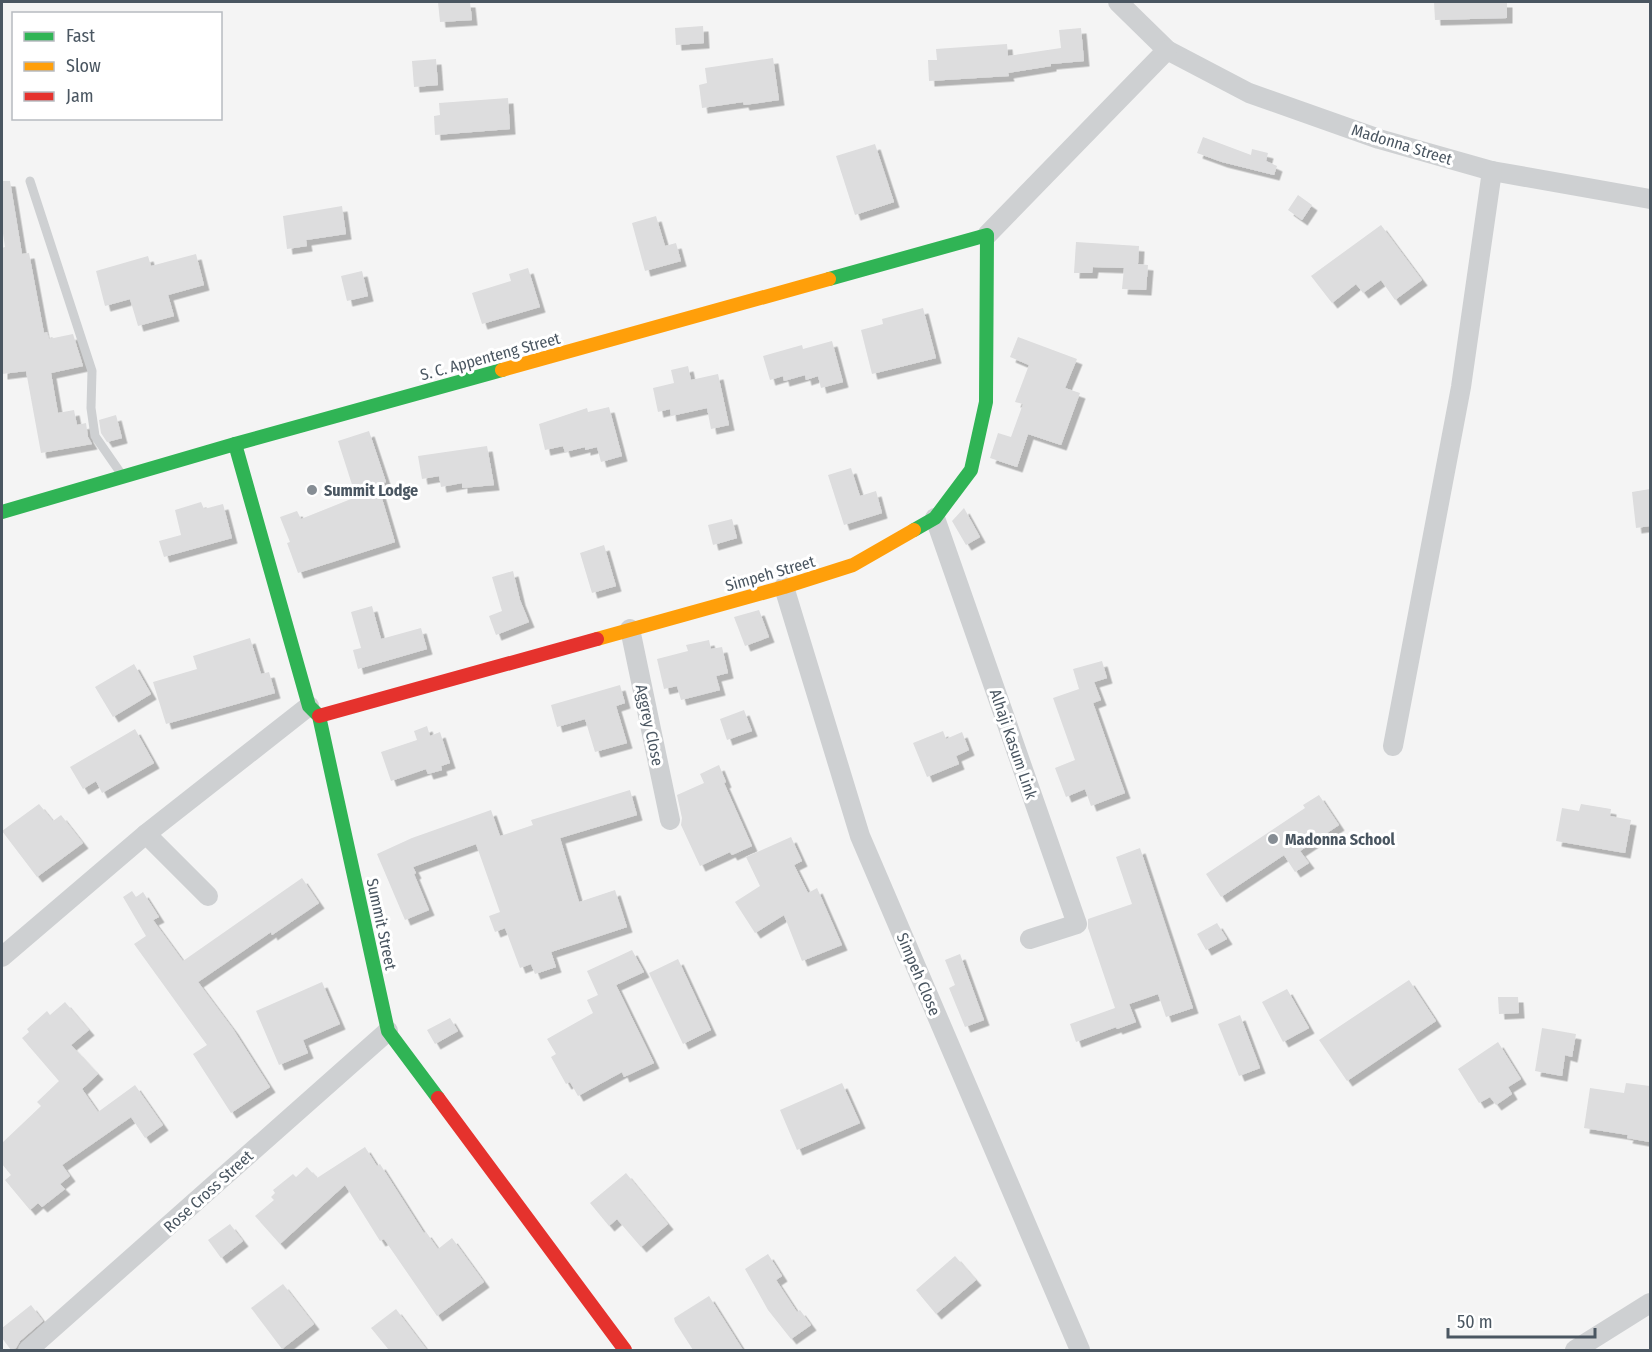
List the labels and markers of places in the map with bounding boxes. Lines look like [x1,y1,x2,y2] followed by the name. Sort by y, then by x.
[324,481,418,500] place label: Summit Lodge
[305,483,319,497] marker: Summit Lodge
[1285,830,1396,849] place label: Madonna School
[1266,832,1280,846] marker: Madonna School

